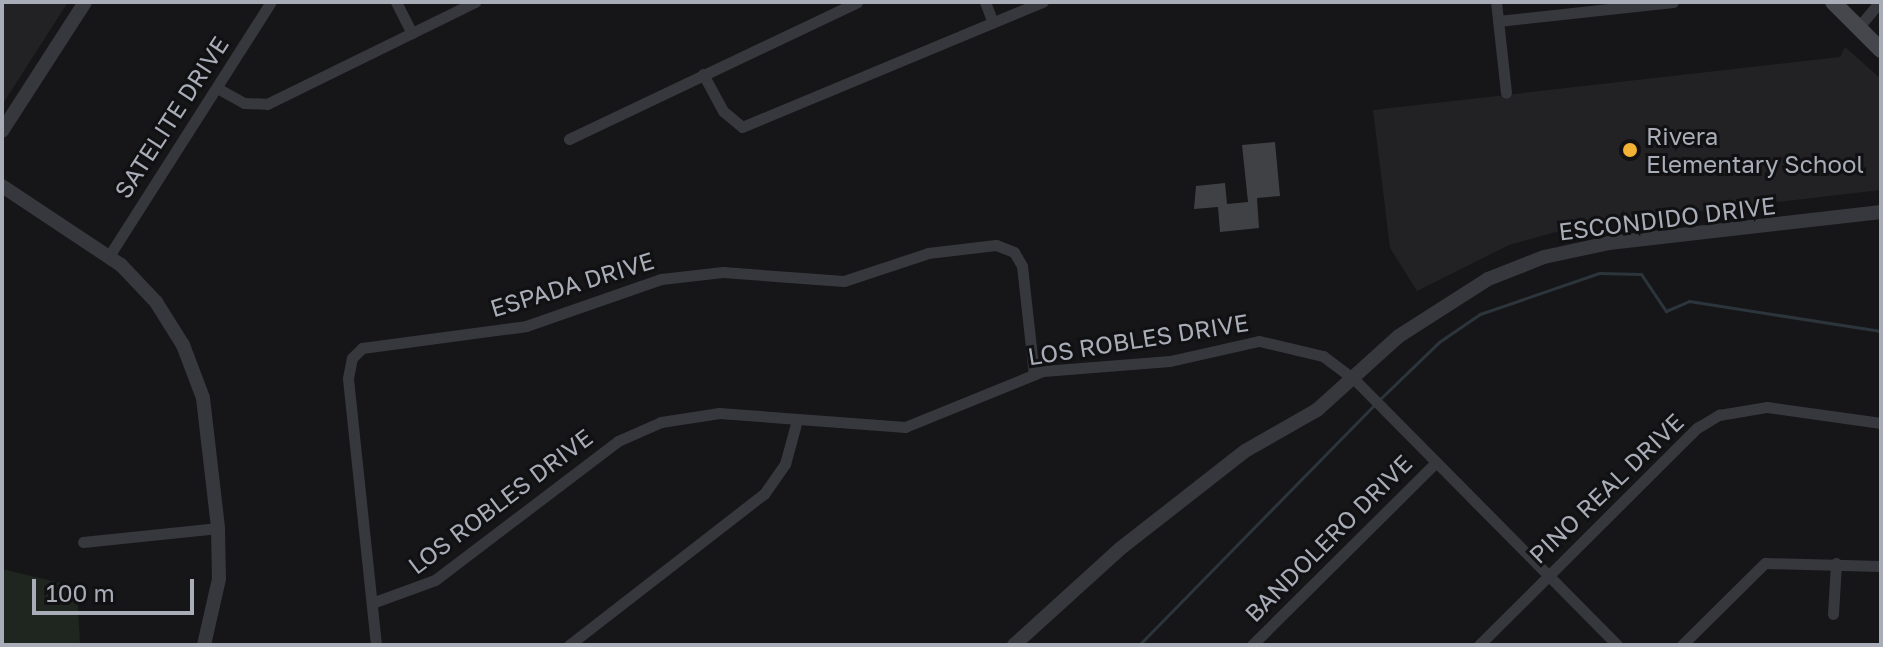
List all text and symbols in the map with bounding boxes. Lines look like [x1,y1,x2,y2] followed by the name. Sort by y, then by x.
[108,31,234,203] street label: SATELITE DRIVE
[1646,122,1864,178] place label: Rivera Elementary School
[1621,141,1639,159] marker: Rivera Elementary School
[1557,190,1777,246] street label: ESCONDIDO DRIVE
[487,245,657,323] street label: ESPADA DRIVE
[1026,307,1250,371] street label: LOS ROBLES DRIVE
[1523,407,1689,569] street label: PINO REAL DRIVE
[402,422,598,580] street label: LOS ROBLES DRIVE
[1239,449,1417,627] street label: BANDOLERO DRIVE
[36,563,198,613] scale bar
[46,578,115,607] text: 100 m

